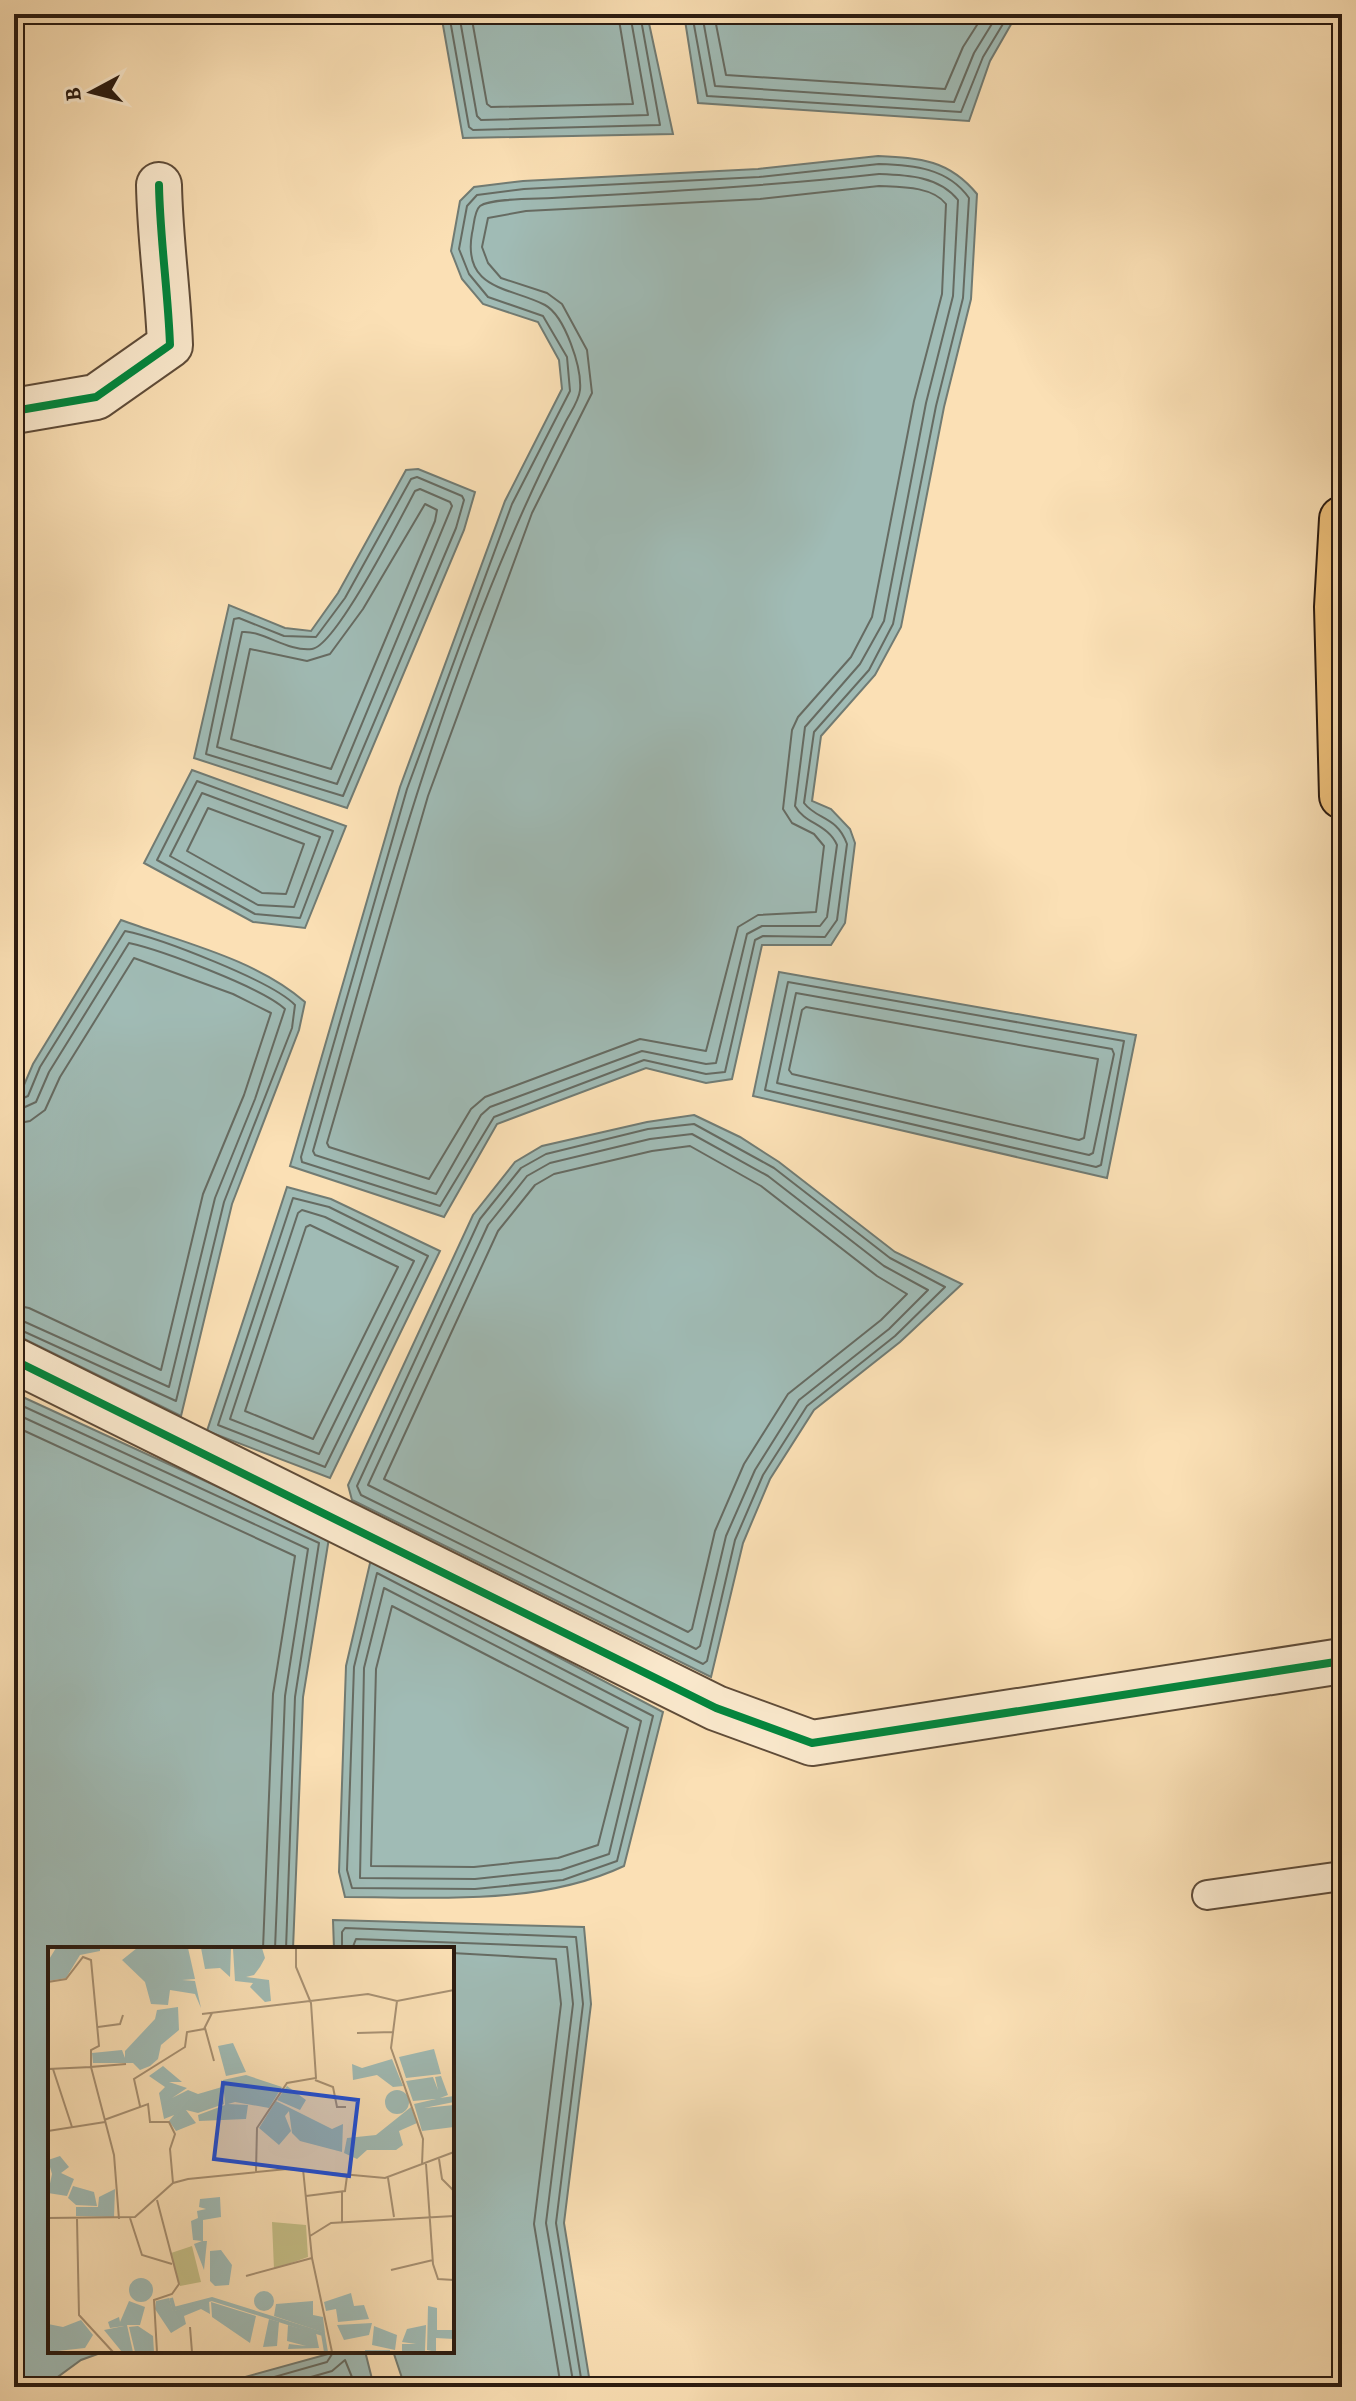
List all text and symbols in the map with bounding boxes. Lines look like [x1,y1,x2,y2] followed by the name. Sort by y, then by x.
[52,52,132,132] north arrow
[57,86,89,103] text: B
[48,1947,454,2353] inset map

